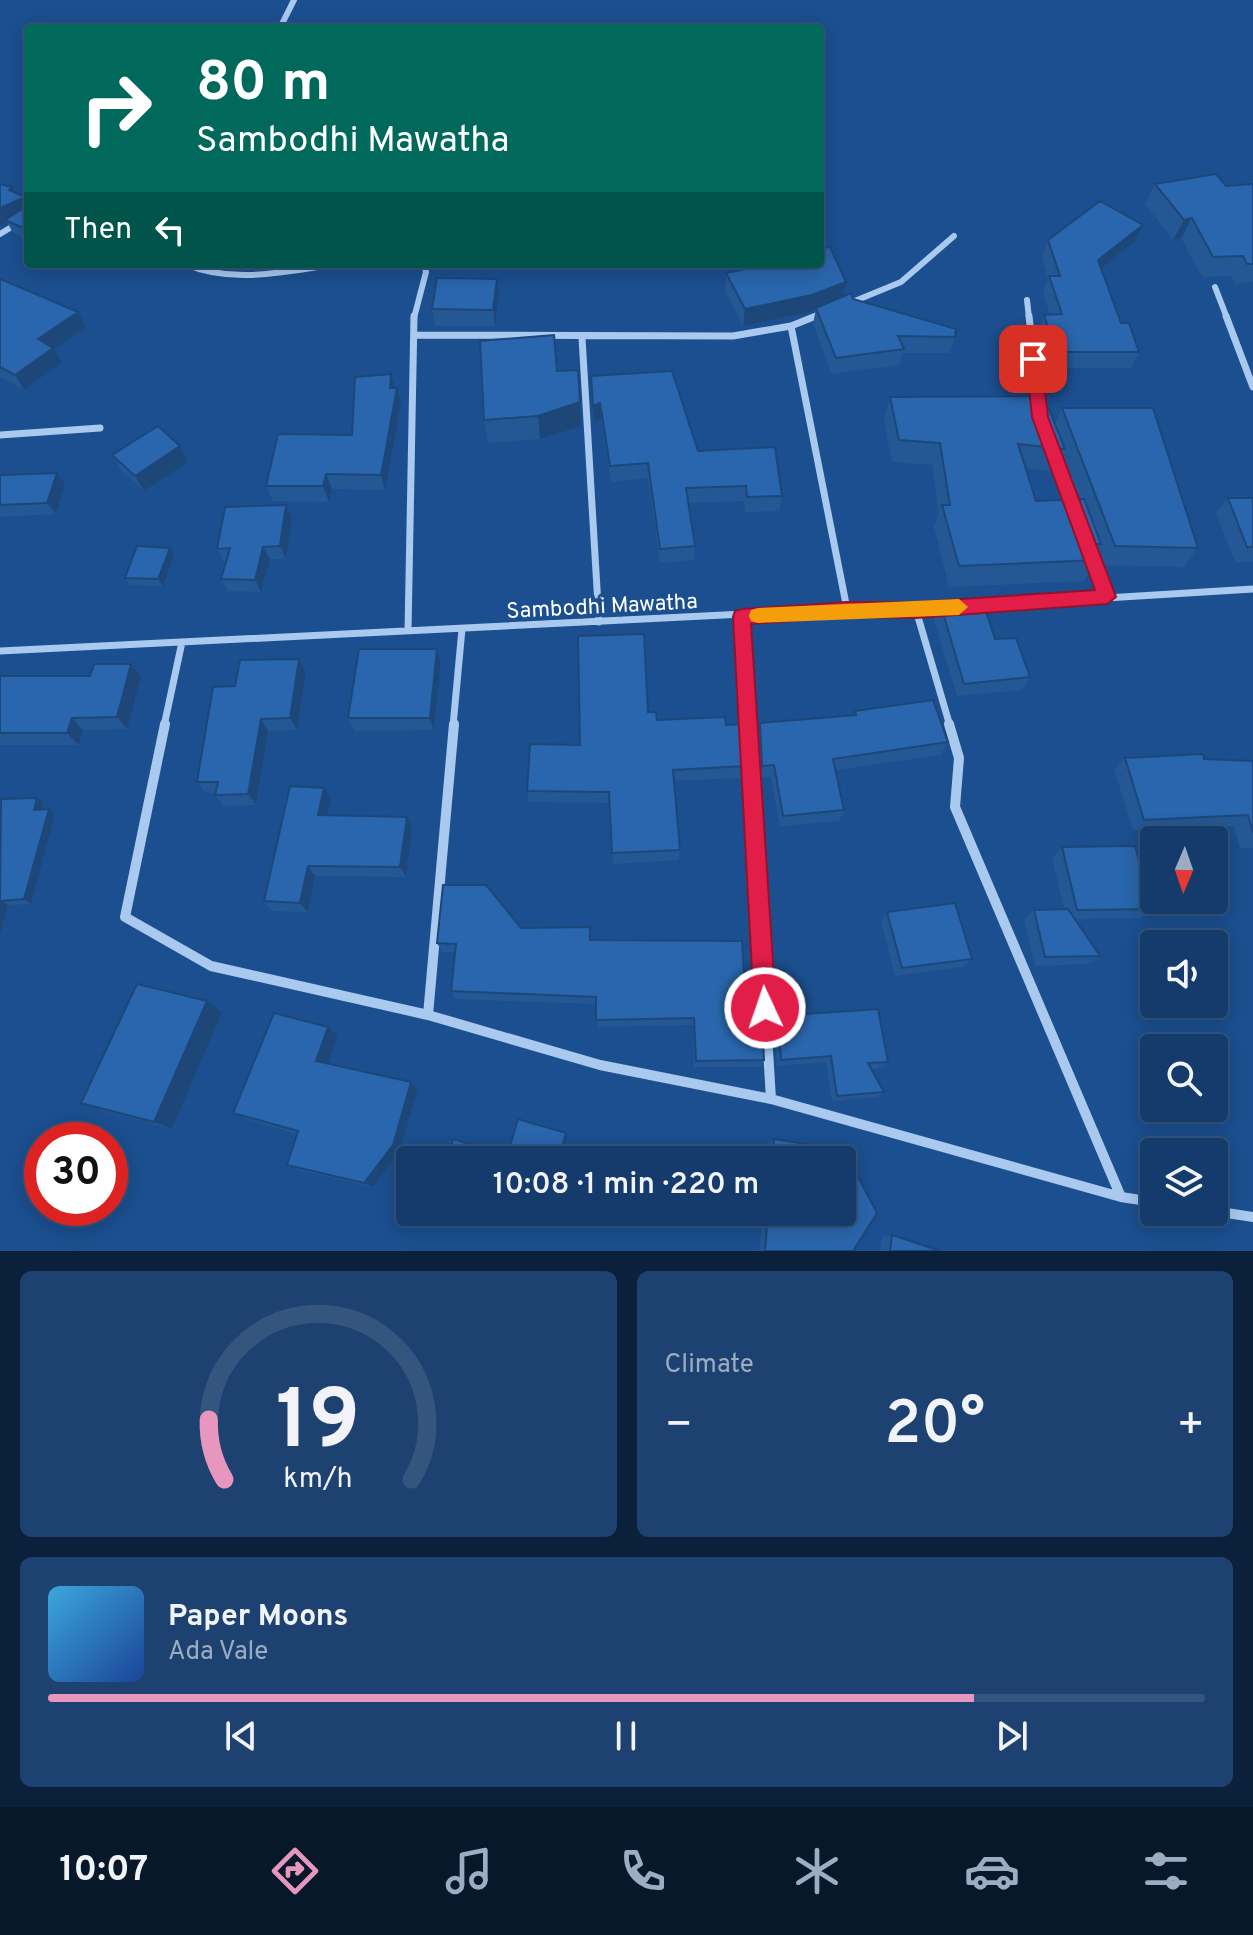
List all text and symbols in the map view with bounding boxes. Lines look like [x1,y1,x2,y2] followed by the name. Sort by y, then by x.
[196,50,330,120] text: 80 m
[64,56,168,160] icon: right
[196,119,510,165] text: Sambodhi Mawatha
[148,208,192,252] icon: left
[64,212,132,249] text: Then
[999,325,1067,393] pin
[1011,337,1055,381] icon: arrive
[506,589,699,626] street label: Sambodhi Mawatha
[1140,826,1228,914] north arrow
[1140,826,1228,1226] map controls
[1140,930,1228,1018] button: sound
[723,966,807,1050] position arrow
[1140,1034,1228,1122] button: search
[24,1122,128,1226] speed limit sign: 30
[1140,1138,1228,1226] button: layers
[493,1167,759,1204] text: 10:08 · 1 min · 220 m
[665,1349,754,1382] text: Climate
[276,1373,360,1478] text: 19
[884,1389,985,1465] text: 20°
[665,1399,693,1455] text: −
[1177,1399,1205,1455] text: +
[284,1462,353,1498] text: km/h
[168,1599,348,1636] text: Paper Moons
[168,1636,268,1669] text: Ada Vale
[219,1714,263,1758] icon: previous
[604,1714,648,1758] icon: pause
[990,1714,1034,1758] icon: next
[267,1843,323,1899] icon: directions
[441,1843,497,1899] icon: music
[615,1843,671,1899] icon: phone
[789,1843,845,1899] icon: climate
[964,1843,1020,1899] icon: car
[1138,1843,1194,1899] icon: filters
[59,1848,148,1894] text: 10:07

